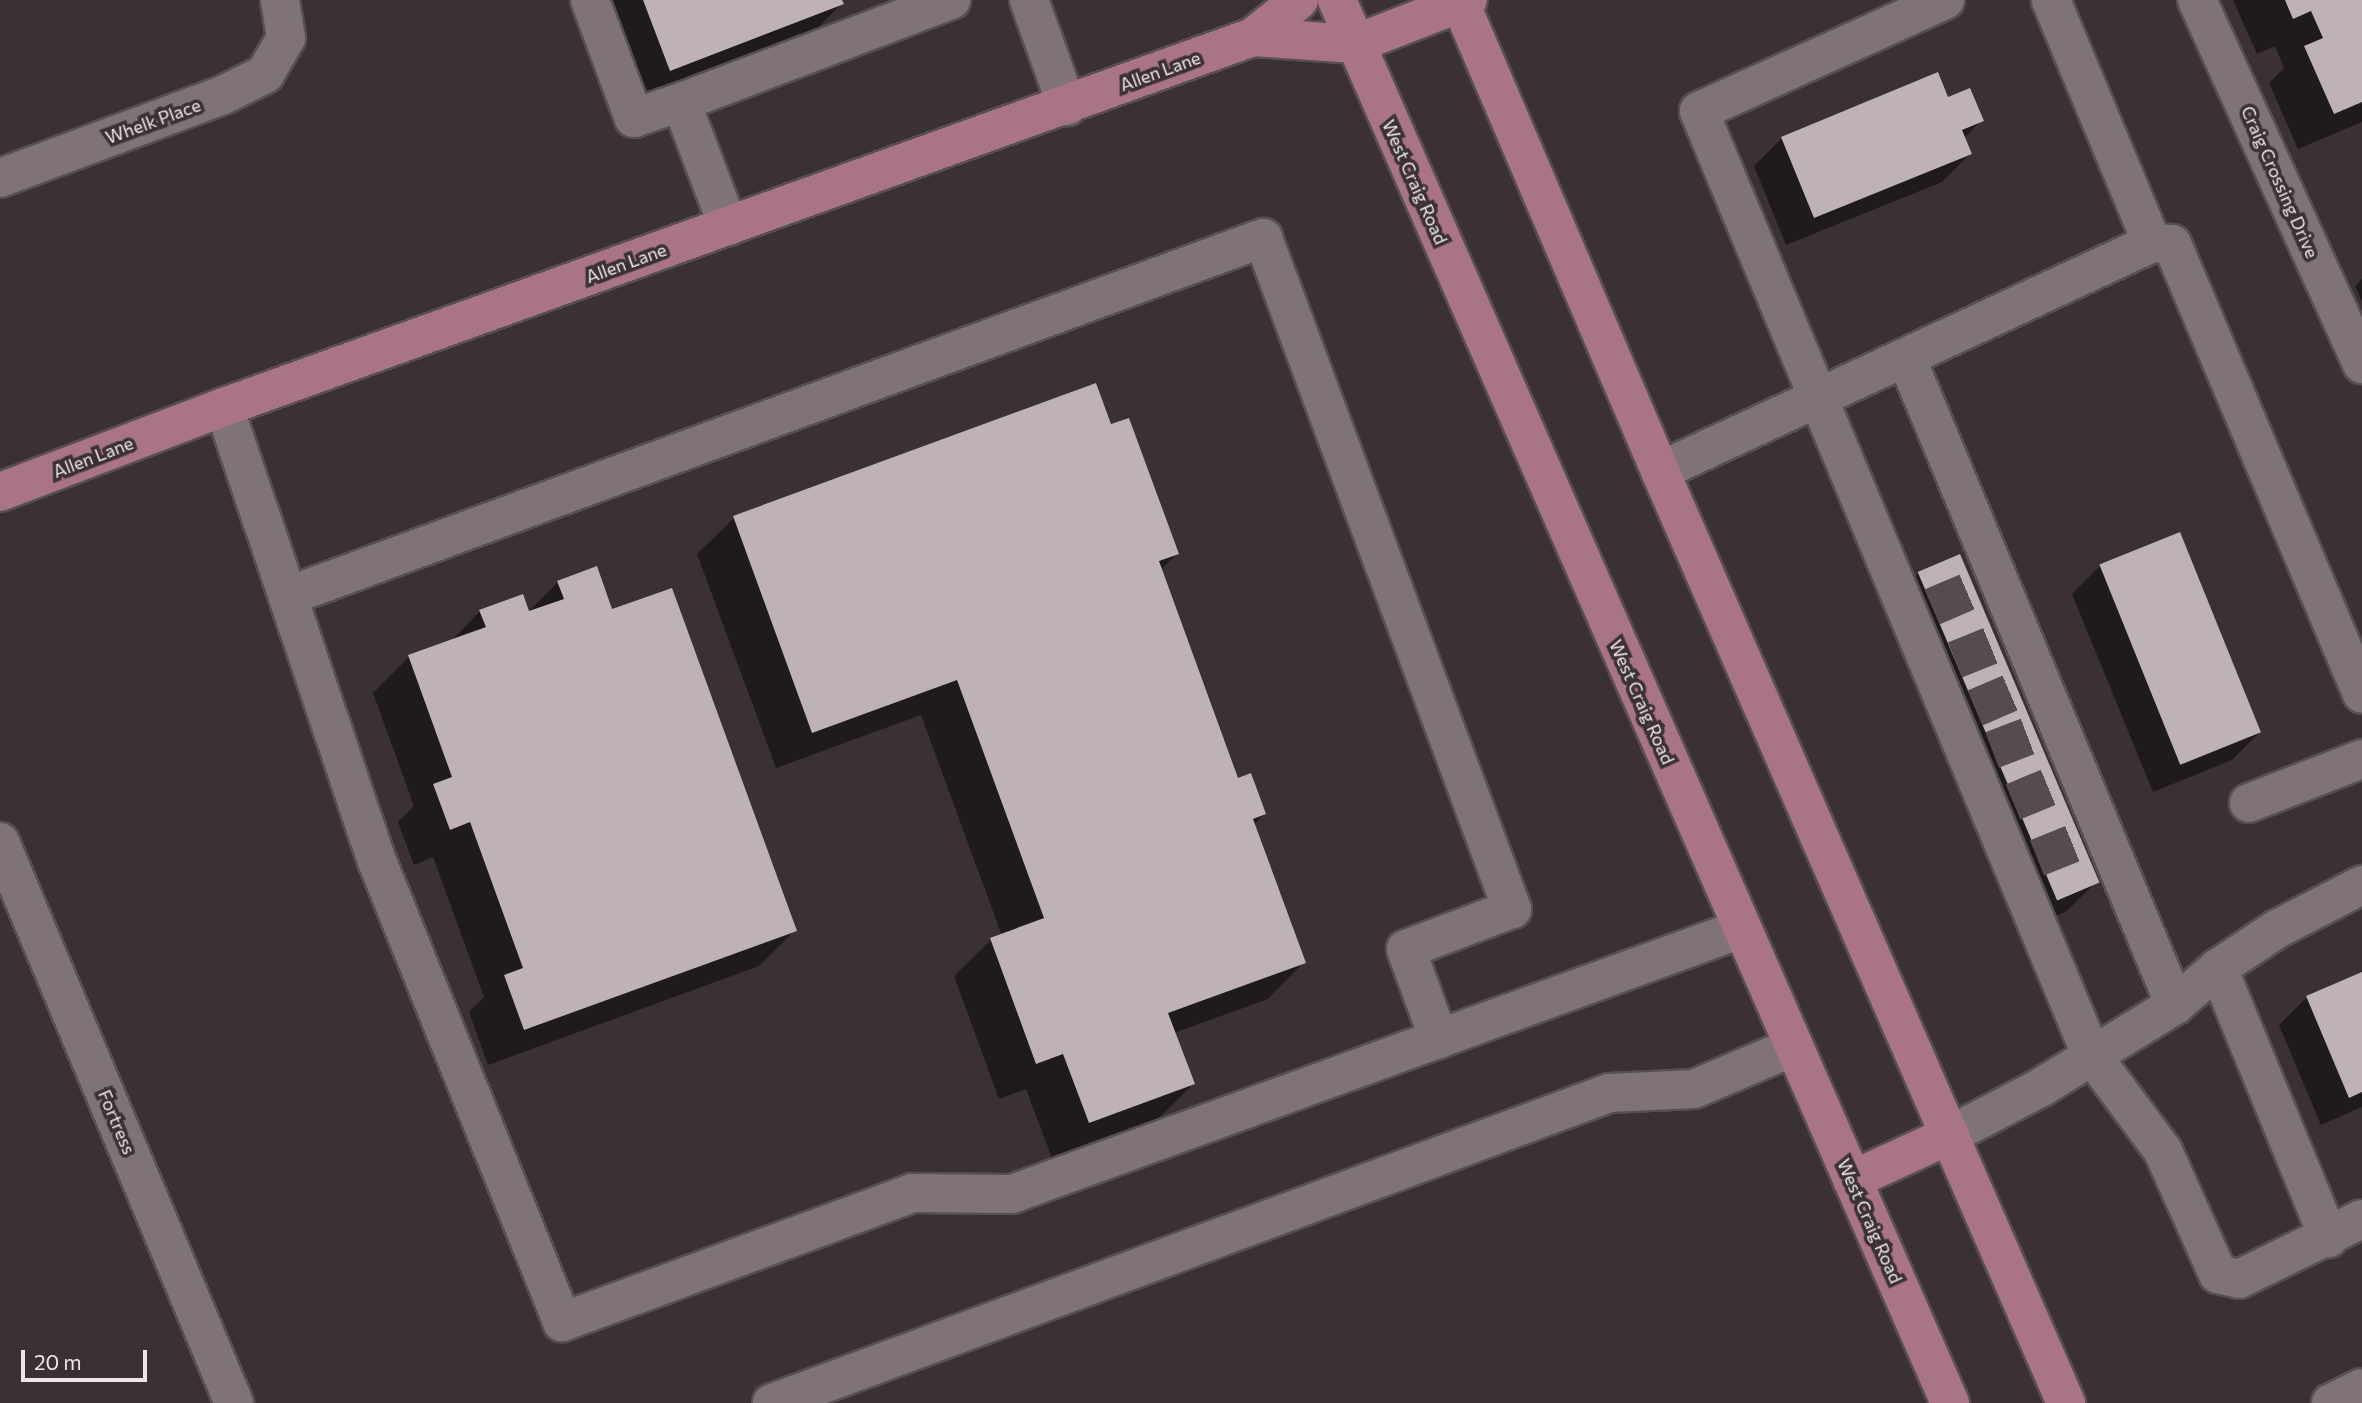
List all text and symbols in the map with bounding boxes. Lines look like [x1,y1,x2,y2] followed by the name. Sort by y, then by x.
[1117,46,1203,96] street label: Allen Lane
[102,94,204,148] street label: Whelk Place
[2237,103,2323,261] street label: Craig Crossing Drive
[1378,116,1452,248] street label: West Craig Road
[583,238,669,288] street label: Allen Lane
[50,432,136,482] street label: Allen Lane
[1605,636,1679,768] street label: West Craig Road
[94,1086,140,1158] street label: Fortress
[1833,1155,1907,1287] street label: West Craig Road
[24,1336,150,1380] scale bar
[34,1349,82,1374] text: 20 m

